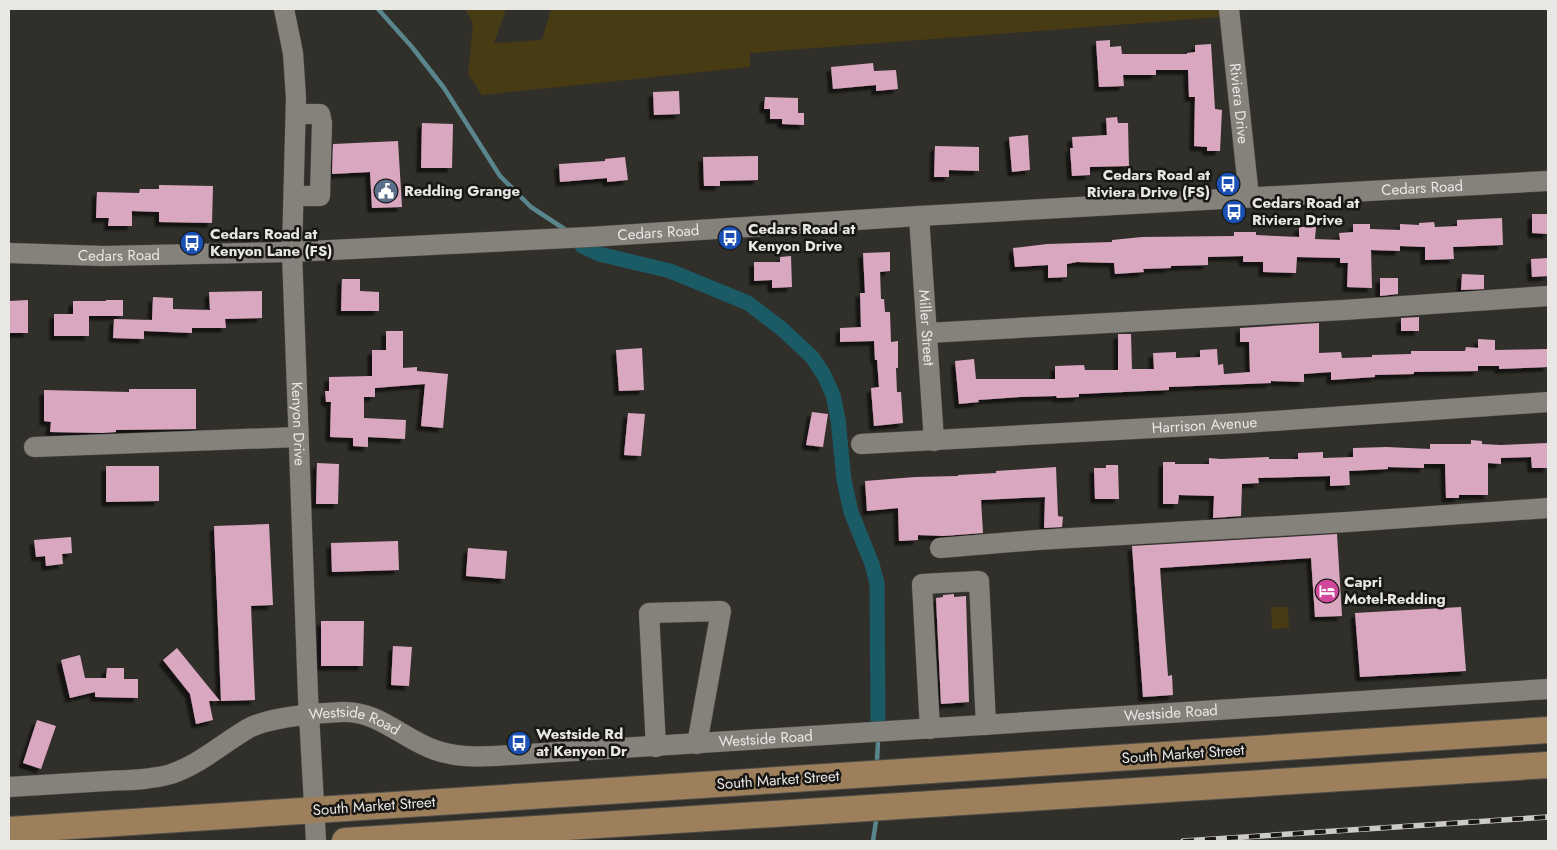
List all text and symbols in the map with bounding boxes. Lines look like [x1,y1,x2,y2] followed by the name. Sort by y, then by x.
[1224,62,1254,145] street label: Riviera Drive
[1087,164,1210,203] place label: Cedars Road at Riviera Drive (FS)
[1215,171,1241,197] bus stop icon: Cedars Road at Riviera Drive (FS)
[1381,175,1464,201] street label: Cedars Road
[373,178,399,204] public building icon: Redding Grange
[404,180,520,202] place label: Redding Grange
[1252,192,1359,231] place label: Cedars Road at Riviera Drive
[1221,199,1247,225] bus stop icon: Cedars Road at Riviera Drive
[748,218,855,257] place label: Cedars Road at Kenyon Drive
[617,219,700,246] street label: Cedars Road
[210,223,332,262] place label: Cedars Road at Kenyon Lane (FS)
[717,225,743,251] bus stop icon: Cedars Road at Kenyon Drive
[179,230,205,256] bus stop icon: Cedars Road at Kenyon Lane (FS)
[78,244,160,267] street label: Cedars Road
[913,289,940,367] street label: Miller Street
[286,381,311,466] street label: Kenyon Drive
[1151,411,1258,439] street label: Harrison Avenue
[1344,571,1446,610] place label: Capri Motel-Redding
[1314,578,1340,604] hotel icon: Capri Motel-Redding
[1123,699,1219,727] street label: Westside Road
[308,701,404,741] street label: Westside Road
[536,723,628,762] place label: Westside Rd at Kenyon Dr
[718,725,813,753] street label: Westside Road
[506,730,532,756] bus stop icon: Westside Rd at Kenyon Dr
[1121,739,1245,769] street label: South Market Street
[716,765,840,795] street label: South Market Street
[312,791,436,821] street label: South Market Street

